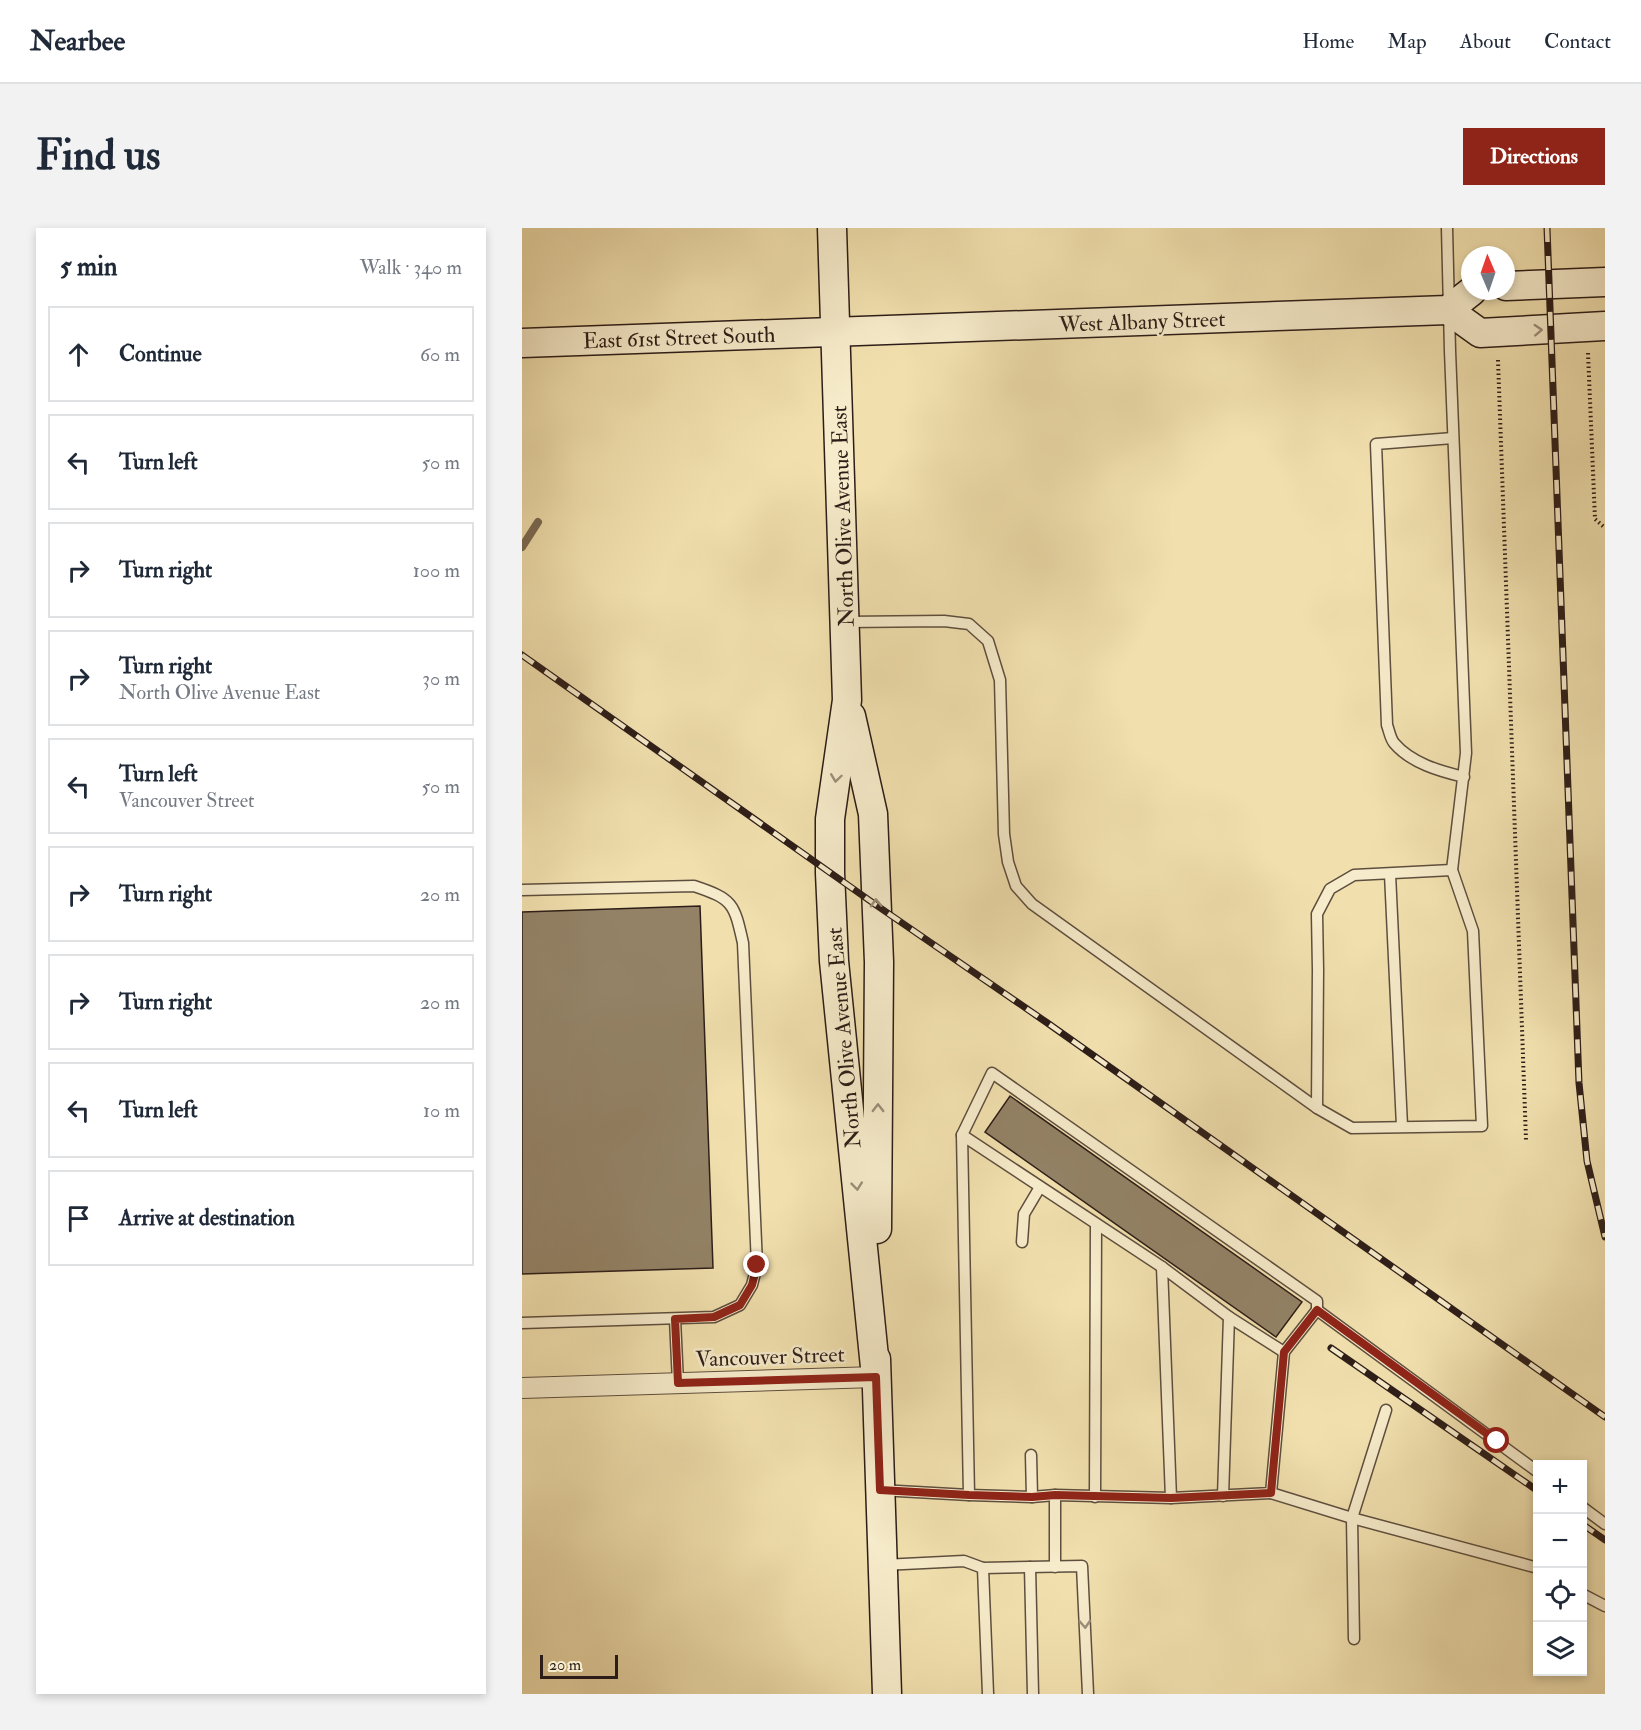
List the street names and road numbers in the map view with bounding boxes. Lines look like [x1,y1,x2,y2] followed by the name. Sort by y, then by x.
[1057,305,1226,339] street label: West Albany Street
[582,321,776,355] street label: East 61st Street South
[825,405,861,627] street label: North Olive Avenue East
[820,926,868,1149] street label: North Olive Avenue East
[695,1340,845,1374] street label: Vancouver Street

